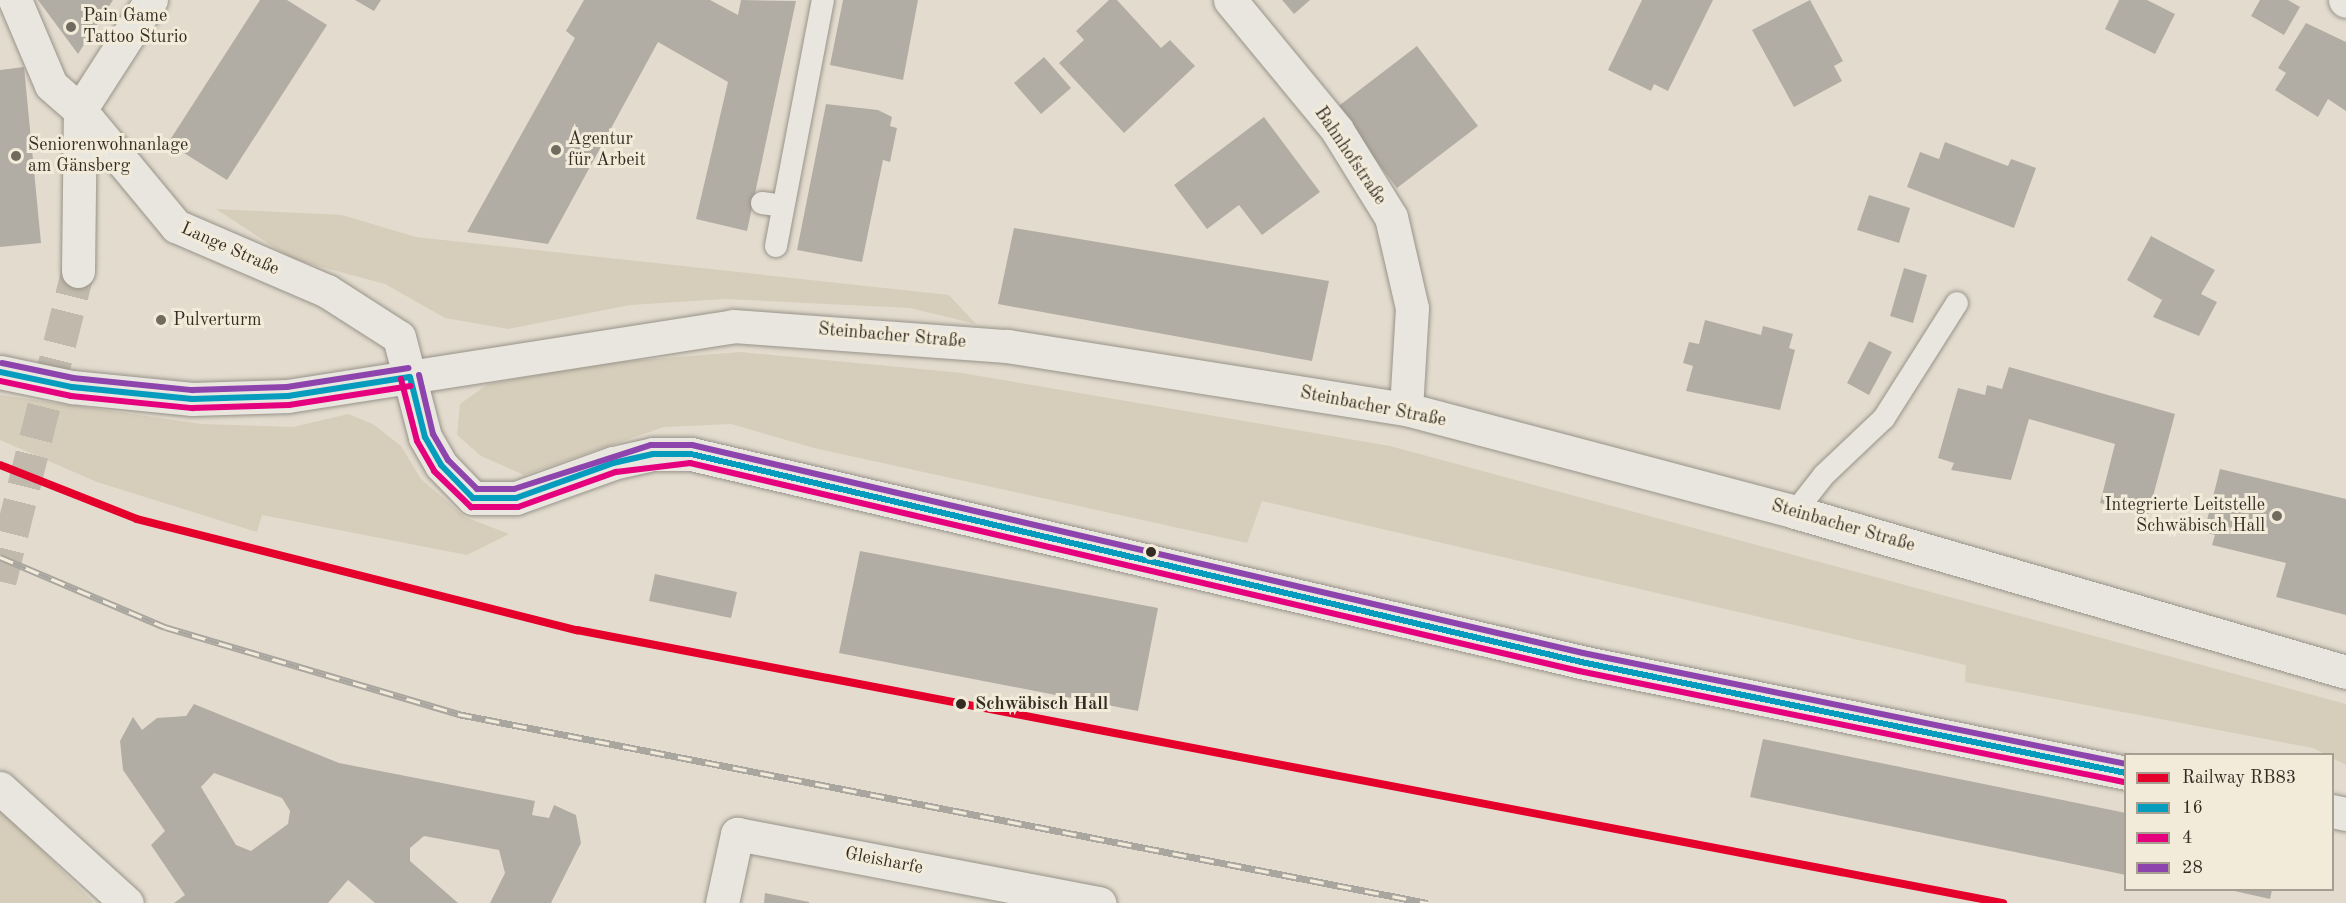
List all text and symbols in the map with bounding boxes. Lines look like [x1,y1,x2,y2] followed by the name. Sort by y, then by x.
[83,6,188,48] place label: Pain Game Tattoo Sturio
[64,20,78,34] marker: Pain Game Tattoo Sturio
[1309,103,1391,209] street label: Bahnhofstraße
[568,129,646,172] place label: Agentur für Arbeit
[28,135,188,178] place label: Seniorenwohnanlage am Gänsberg
[549,143,563,157] marker: Agentur für Arbeit
[9,149,23,163] marker: Seniorenwohnanlage am Gänsberg
[178,218,282,280] street label: Lange Straße
[173,309,262,331] place label: Pulverturm
[154,313,168,327] marker: Pulverturm
[817,319,967,353] street label: Steinbacher Straße
[1298,382,1448,432] street label: Steinbacher Straße
[1769,495,1917,557] street label: Steinbacher Straße
[2104,495,2265,538] place label: Integrierte Leitstelle Schwäbisch Hall
[2270,509,2284,523] marker: Integrierte Leitstelle Schwäbisch Hall
[1145,546,1157,558] unlabelled marker
[975,693,1108,715] place label: Schwäbisch Hall
[952,695,970,713] marker: Schwäbisch Hall
[2124,753,2334,891] legend
[2182,769,2296,787] text: Railway RB83
[2182,799,2203,817] text: 16
[2182,829,2192,847] text: 4
[843,843,925,879] street label: Gleisharfe
[2182,859,2203,877] text: 28

